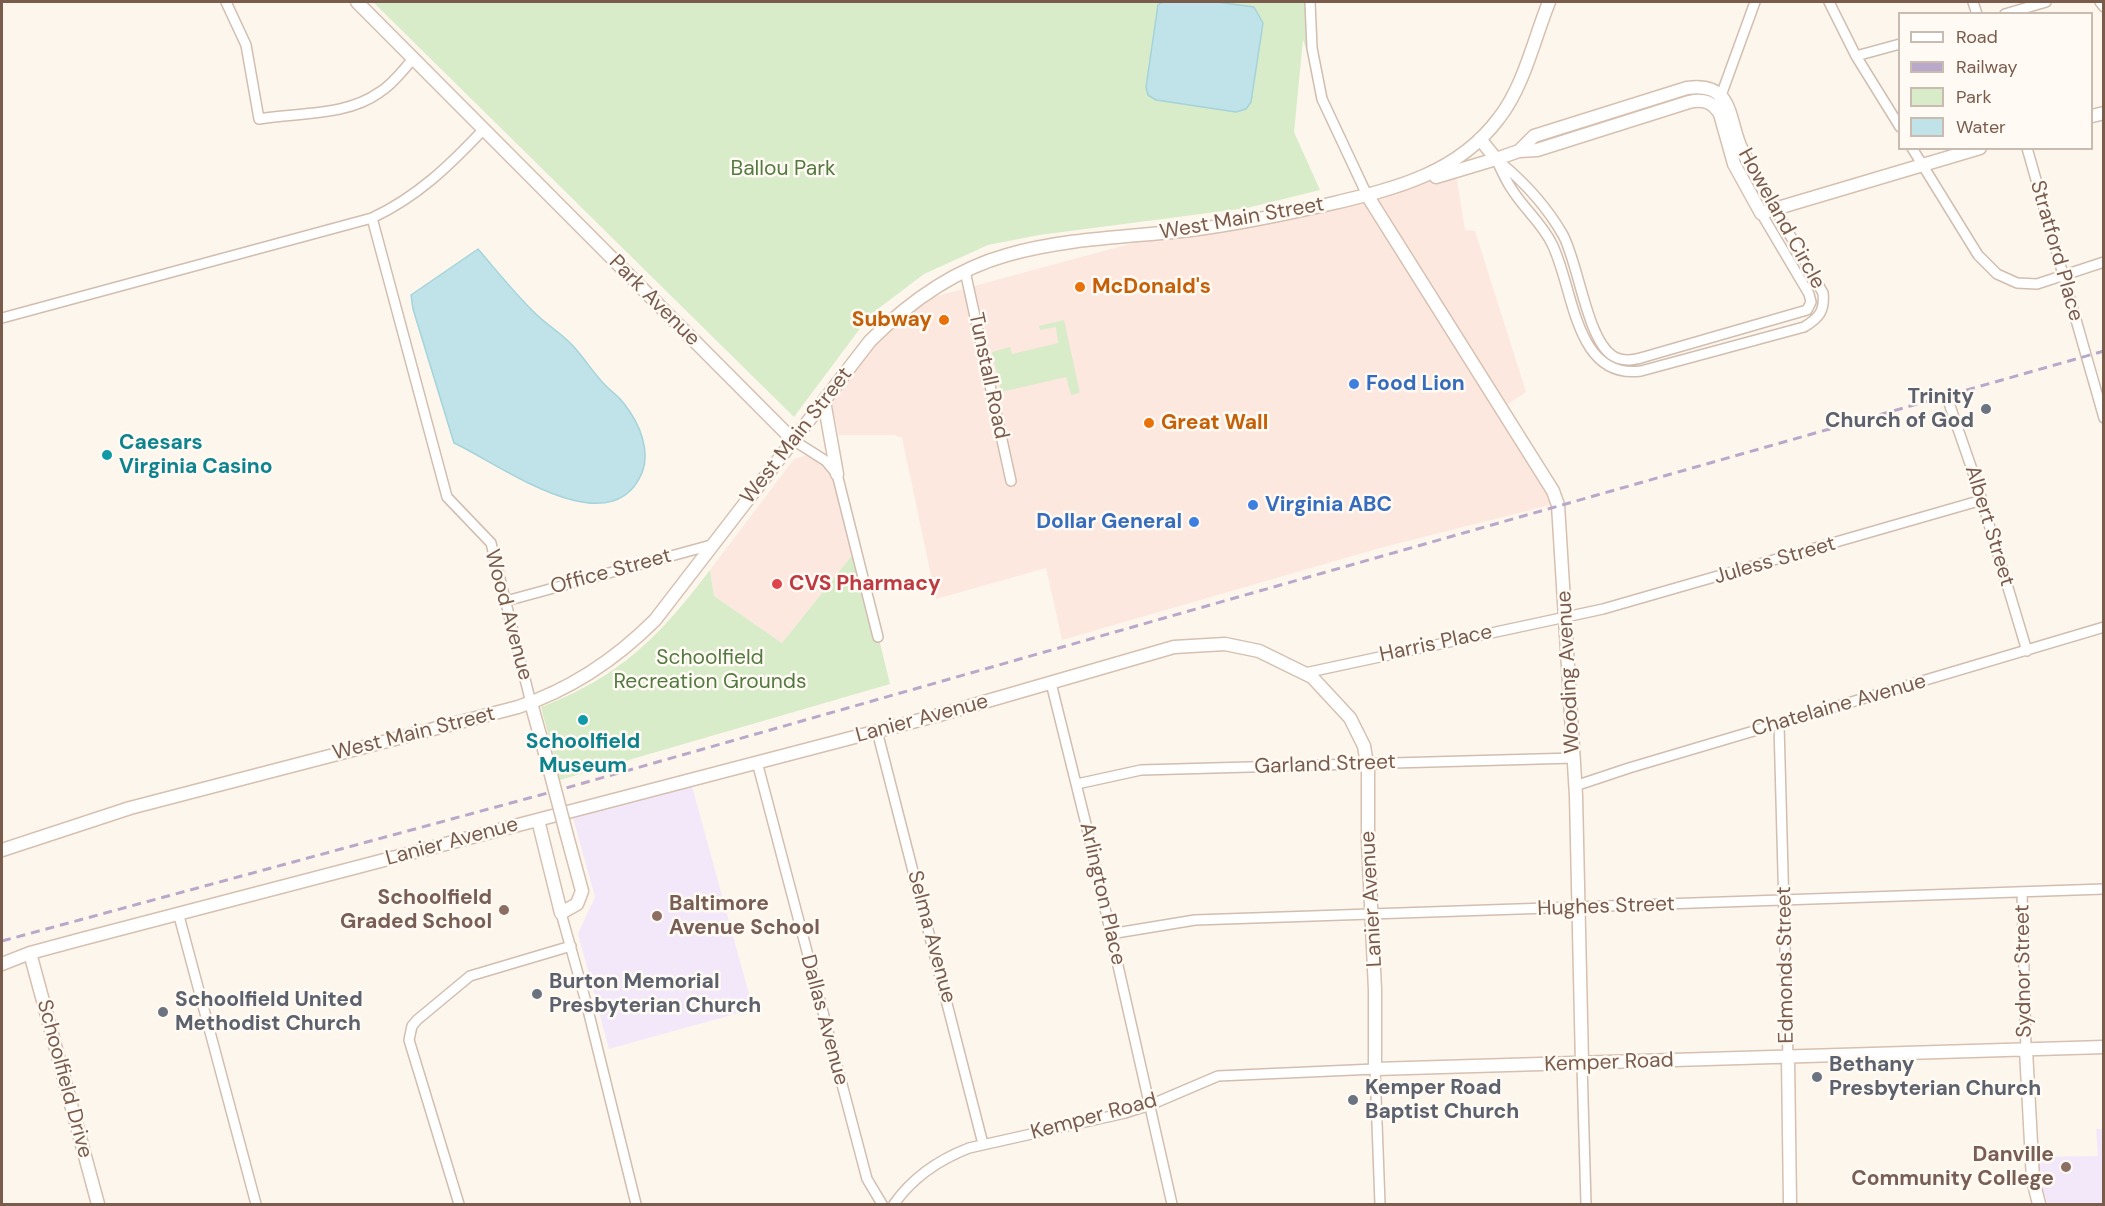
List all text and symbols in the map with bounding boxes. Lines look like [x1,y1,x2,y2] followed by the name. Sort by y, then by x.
[1898,12,2093,150] legend
[1956,25,1998,49] text: Road
[1956,55,2018,79] text: Railway
[1956,85,1992,109] text: Park
[1956,115,2006,139] text: Water
[1732,144,1830,294] street label: Howeland Circle
[731,156,835,182] park label: Ballou Park
[2024,178,2088,324] street label: Stratford Place
[1158,192,1326,246] street label: West Main Street
[603,250,705,352] street label: Park Avenue
[1092,274,1211,300] place label: McDonald's
[1073,280,1087,294] marker: McDonald's
[852,307,932,333] place label: Subway
[962,311,1014,441] street label: Tunstall Road
[937,313,951,327] marker: Subway
[736,363,858,509] street label: West Main Street
[1366,371,1465,397] place label: Food Lion
[1347,377,1361,391] marker: Food Lion
[1825,384,1974,434] place label: Trinity Church of God
[1979,402,1993,416] marker: Trinity Church of God
[1161,410,1268,436] place label: Great Wall
[1142,416,1156,430] marker: Great Wall
[119,430,273,480] place label: Caesars Virginia Casino
[100,448,114,462] marker: Caesars Virginia Casino
[1959,463,2019,589] street label: Albert Street
[1265,492,1392,518] place label: Virginia ABC
[1246,498,1260,512] marker: Virginia ABC
[1036,509,1182,535] place label: Dollar General
[1187,515,1201,529] marker: Dollar General
[1711,532,1839,590] street label: Juless Street
[548,544,674,600] street label: Office Street
[478,547,538,683] street label: Wood Avenue
[789,571,941,597] place label: CVS Pharmacy
[770,577,784,591] marker: CVS Pharmacy
[1552,590,1586,754] street label: Wooding Avenue
[1377,620,1495,668] street label: Harris Place
[613,645,807,695] park label: Schoolfield Recreation Grounds
[1749,669,1929,743] street label: Chatelaine Avenue
[853,689,991,749] street label: Lanier Avenue
[330,702,498,766] street label: West Main Street
[576,713,590,727] marker: Schoolfield Museum
[526,729,640,779] place label: Schoolfield Museum
[1254,750,1396,780] street label: Garland Street
[383,812,521,872] street label: Lanier Avenue
[1073,820,1131,968] street label: Arlington Place
[1356,830,1388,968] street label: Lanier Avenue
[901,868,961,1006] street label: Selma Avenue
[340,885,492,935] place label: Schoolfield Graded School
[1772,886,1800,1044] street label: Edmonds Street
[669,891,820,941] place label: Baltimore Avenue School
[1537,892,1675,922] street label: Hughes Street
[497,903,511,917] marker: Schoolfield Graded School
[2010,904,2038,1038] street label: Sydnor Street
[650,909,664,923] marker: Baltimore Avenue School
[794,952,854,1088] street label: Dallas Avenue
[549,969,761,1019] place label: Burton Memorial Presbyterian Church
[175,987,363,1037] place label: Schoolfield United Methodist Church
[530,987,544,1001] marker: Burton Memorial Presbyterian Church
[31,997,97,1161] street label: Schoolfield Drive
[156,1005,170,1019] marker: Schoolfield United Methodist Church
[1544,1048,1674,1078] street label: Kemper Road
[1829,1052,2041,1102] place label: Bethany Presbyterian Church
[1810,1070,1824,1084] marker: Bethany Presbyterian Church
[1365,1075,1519,1125] place label: Kemper Road Baptist Church
[1028,1088,1160,1146] street label: Kemper Road
[1346,1093,1360,1107] marker: Kemper Road Baptist Church
[1851,1142,2054,1192] place label: Danville Community College
[2059,1160,2073,1174] marker: Danville Community College

